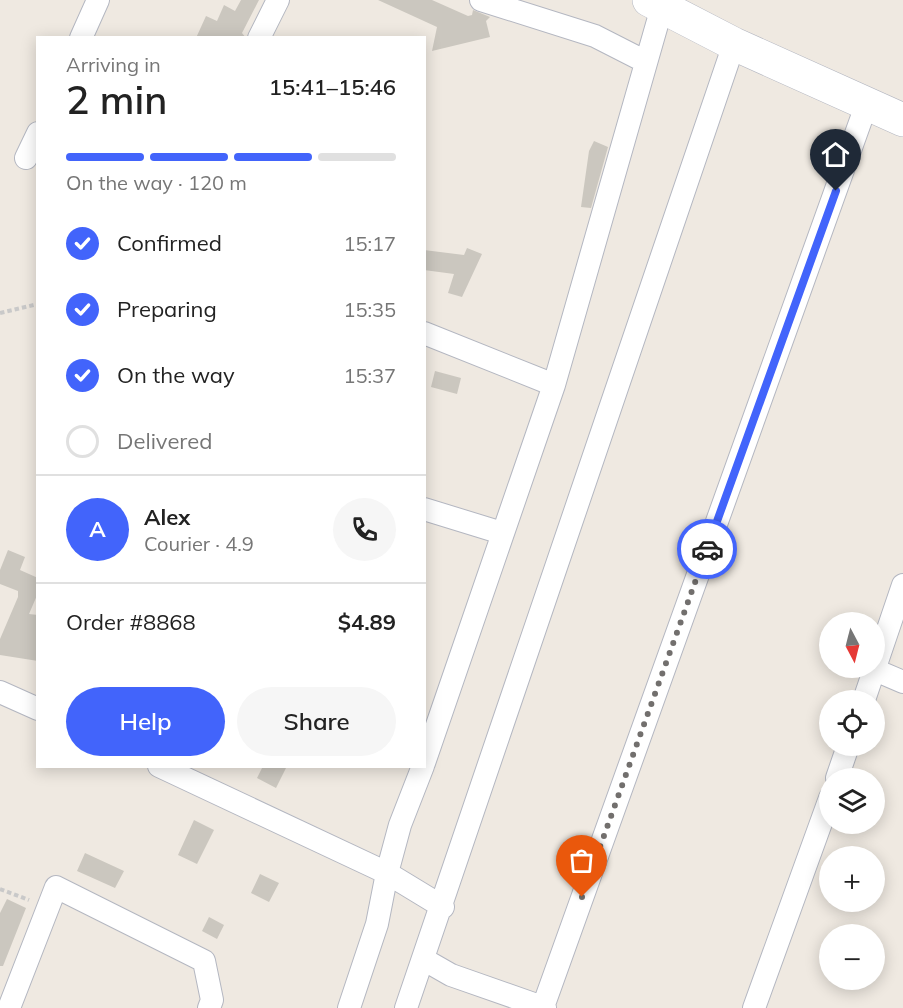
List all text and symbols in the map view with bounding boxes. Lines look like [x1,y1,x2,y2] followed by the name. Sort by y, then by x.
[66,52,161,77] text: Arriving in
[269,73,396,101] text: 15:41–15:46
[66,75,167,124] text: 2 min
[810,129,861,191] pin
[819,138,852,171] icon: home
[66,170,247,195] text: On the way · 120 m
[66,227,99,260] icon: check
[117,229,222,257] text: Confirmed
[343,231,396,256] text: 15:17
[66,293,99,326] icon: check
[117,295,217,323] text: Preparing
[343,297,396,322] text: 15:35
[66,359,99,392] icon: check
[117,361,235,389] text: On the way
[343,363,396,388] text: 15:37
[117,427,212,455] text: Delivered
[333,498,396,561] button: phone
[144,503,190,531] text: Alex
[89,515,106,543] text: A
[677,519,737,579] courier
[144,531,254,556] text: Courier · 4.9
[691,533,724,566] icon: car
[66,608,196,636] text: Order #8868
[338,608,396,636] text: $4.89
[819,612,885,678] north arrow
[819,612,885,990] map controls
[66,687,225,756] button: Help
[237,687,396,756] button: Share
[819,690,885,756] button: locate
[819,768,885,834] button: layers
[556,835,607,897] pin
[565,844,598,877] icon: bag
[819,846,885,912] button: +
[819,924,885,990] button: −

